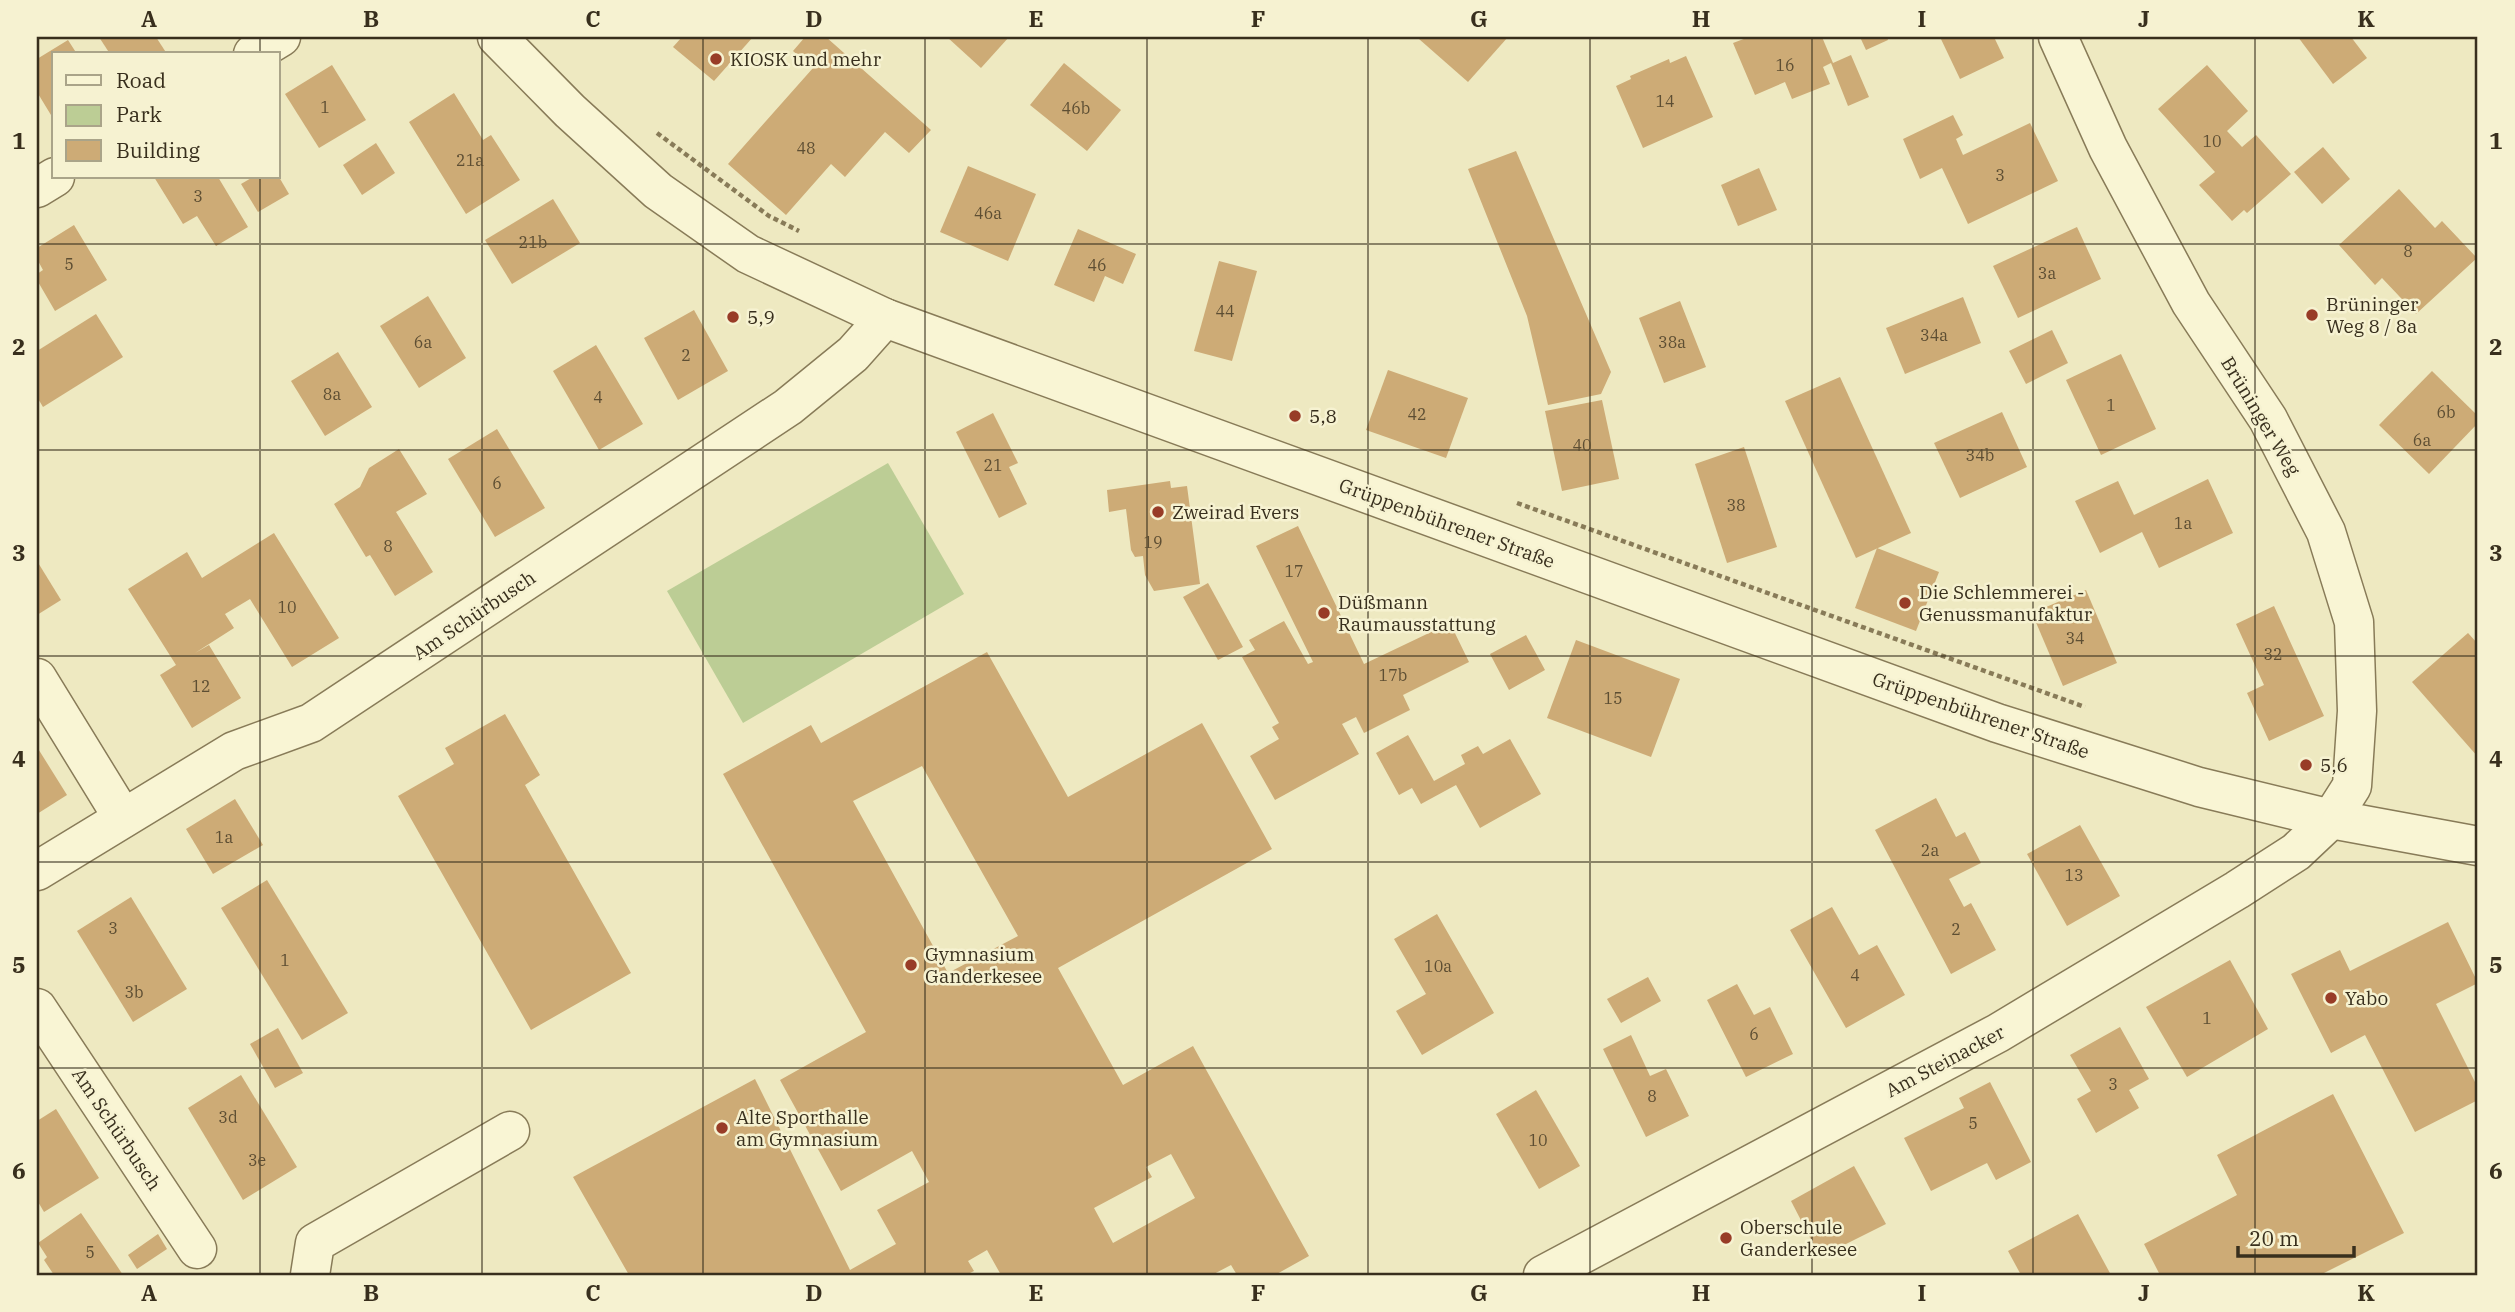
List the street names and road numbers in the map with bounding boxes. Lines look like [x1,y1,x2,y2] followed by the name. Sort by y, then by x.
[2216,352,2306,481] street label: Brüninger Weg
[1336,473,1558,573] street label: Grüppenbührener Straße
[408,565,540,665] street label: Am Schürbusch
[1869,667,2093,763] street label: Grüppenbührener Straße
[1881,1019,2009,1102] street label: Am Steinacker
[67,1063,167,1195] street label: Am Schürbusch

